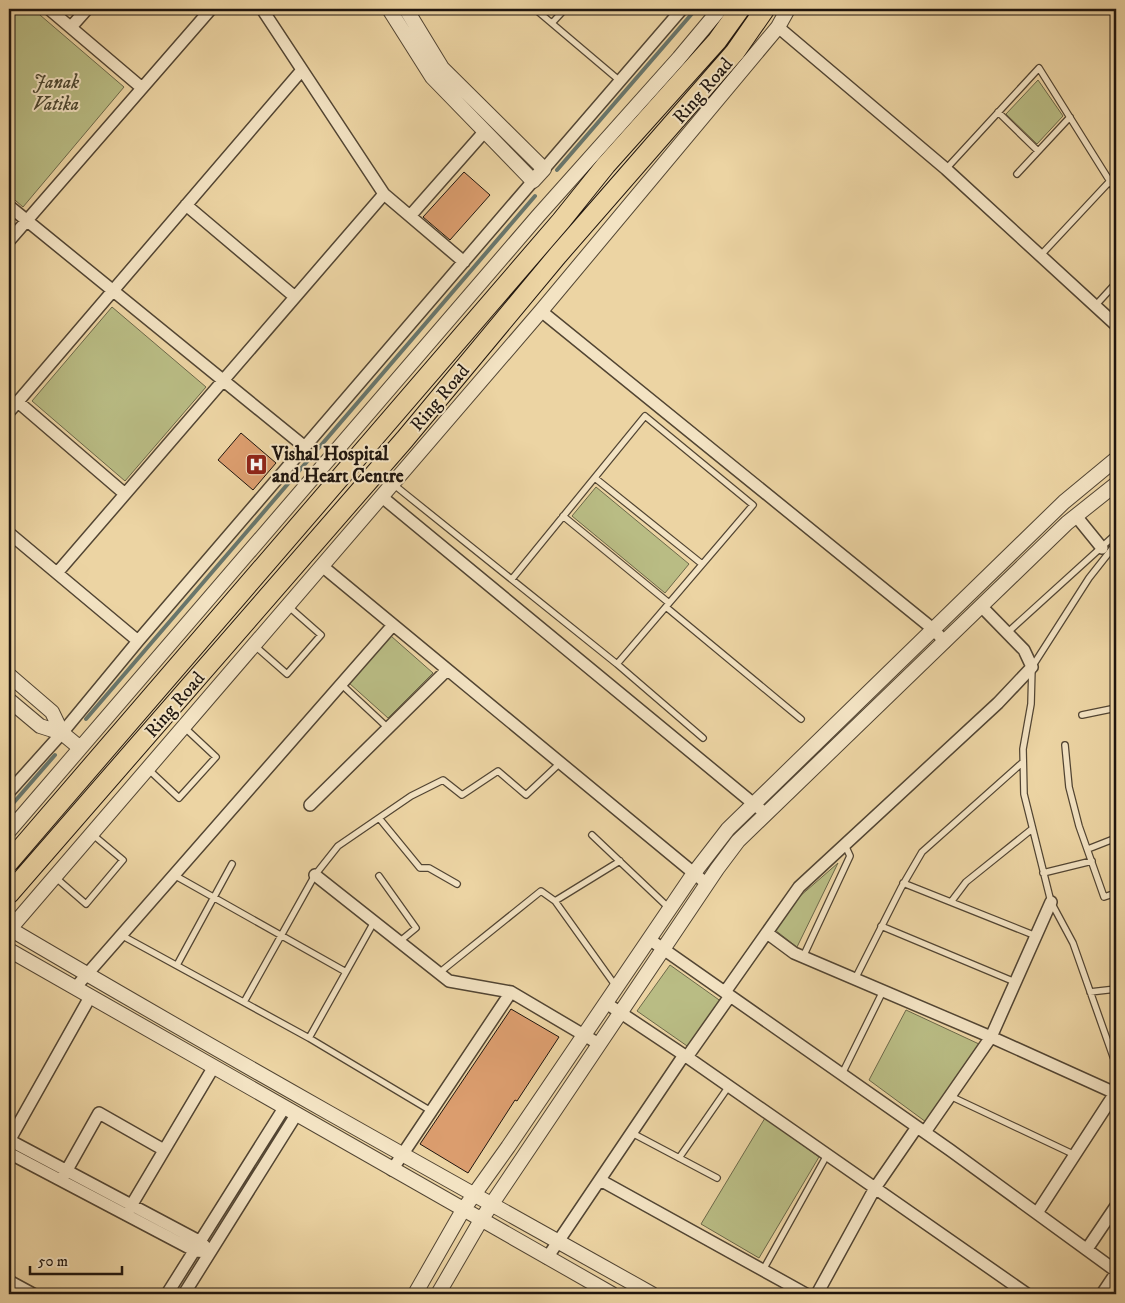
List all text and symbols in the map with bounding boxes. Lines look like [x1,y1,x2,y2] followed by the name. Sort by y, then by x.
[668,53,738,129] street label: Ring Road
[33,71,79,116] park label: Janak Vatika
[406,359,475,436] street label: Ring Road
[271,443,404,488] place label: Vishal Hospital and Heart Centre
[244,452,268,476] hospital icon: Vishal Hospital and Heart Centre
[140,667,210,743] street label: Ring Road
[30,1243,122,1275] scale bar
[38,1252,68,1271] text: 50 m

